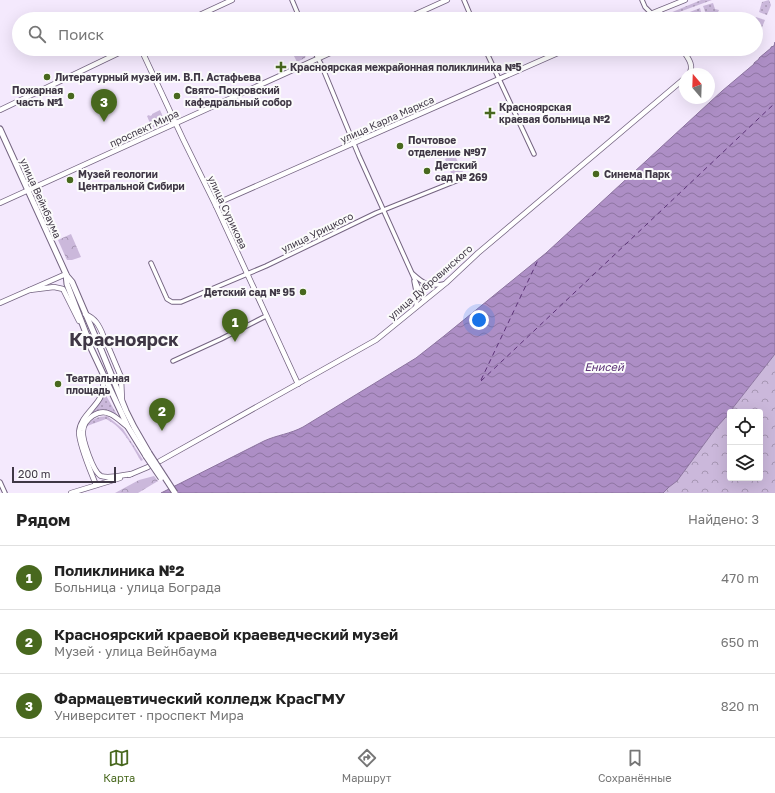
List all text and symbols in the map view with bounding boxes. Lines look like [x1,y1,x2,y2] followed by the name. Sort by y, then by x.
[12,12,763,56] search box
[26,23,48,45] icon: search
[58,25,104,43] text: Поиск
[275,61,287,73] marker: Красноярская межрайонная поликлиника №5
[290,61,522,73] place label: Красноярская межрайонная поликлиника №5
[679,68,715,104] north arrow
[55,71,261,83] place label: Литературный музей им. В.П. Астафьева
[42,72,52,82] marker: Литературный музей им. В.П. Астафьева
[12,84,63,108] place label: Пожарная часть №1
[185,84,292,108] place label: Свято-Покровский кафедральный собор
[91,89,117,122] pin: 3
[66,91,76,101] marker: Пожарная часть №1
[172,91,182,101] marker: Свято-Покровский кафедральный собор
[338,93,436,145] street label: улица Карла Маркса
[499,101,610,125] place label: Красноярская краевая больница №2
[107,107,181,149] street label: проспект Мира
[484,107,496,119] marker: Красноярская краевая больница №2
[408,134,487,158] place label: Почтовое отделение №97
[395,141,405,151] marker: Почтовое отделение №97
[18,156,64,240] street label: улица Вейнбаума
[435,159,488,183] place label: Детский сад № 269
[422,166,432,176] marker: Детский сад № 269
[78,168,185,192] place label: Музей геологии Центральной Сибири
[604,168,670,180] place label: Синема Парк
[591,169,601,179] marker: Синема Парк
[206,174,250,250] street label: улица Сурикова
[65,175,75,185] marker: Музей геологии Центральной Сибири
[279,209,355,255] street label: улица Урицкого
[385,242,475,322] street label: улица Дубровинского
[204,286,295,298] place label: Детский сад № 95
[298,287,308,297] marker: Детский сад № 95
[222,309,248,342] pin: 1
[469,310,489,330] your location
[69,328,179,350] district label: Красноярск
[584,360,625,373] water label: Енисей
[66,372,130,396] place label: Театральная площадь
[53,379,63,389] marker: Театральная площадь
[149,398,175,431] pin: 2
[727,409,763,481] map controls
[727,409,763,445] button: locate
[727,445,763,481] button: layers
[12,465,116,484] scale bar
[18,467,51,480] text: 200 m
[16,509,70,530] text: Рядом
[688,511,759,527] text: Найдено: 3
[54,561,184,579] text: Поликлиника №2
[26,570,32,586] text: 1
[721,570,759,586] text: 470 m
[54,579,221,595] text: Больница · улица Бограда
[54,625,398,643] text: Красноярский краевой краеведческий музей
[25,634,33,650] text: 2
[721,634,759,650] text: 650 m
[54,643,217,659] text: Музей · улица Вейнбаума
[54,689,345,707] text: Фармацевтический колледж КрасГМУ
[25,698,33,714] text: 3
[721,698,759,714] text: 820 m
[54,707,244,723] text: Университет · проспект Мира
[103,747,135,784] tab: Карта
[342,747,391,784] tab: Маршрут
[598,747,672,784] tab: Сохранённые

